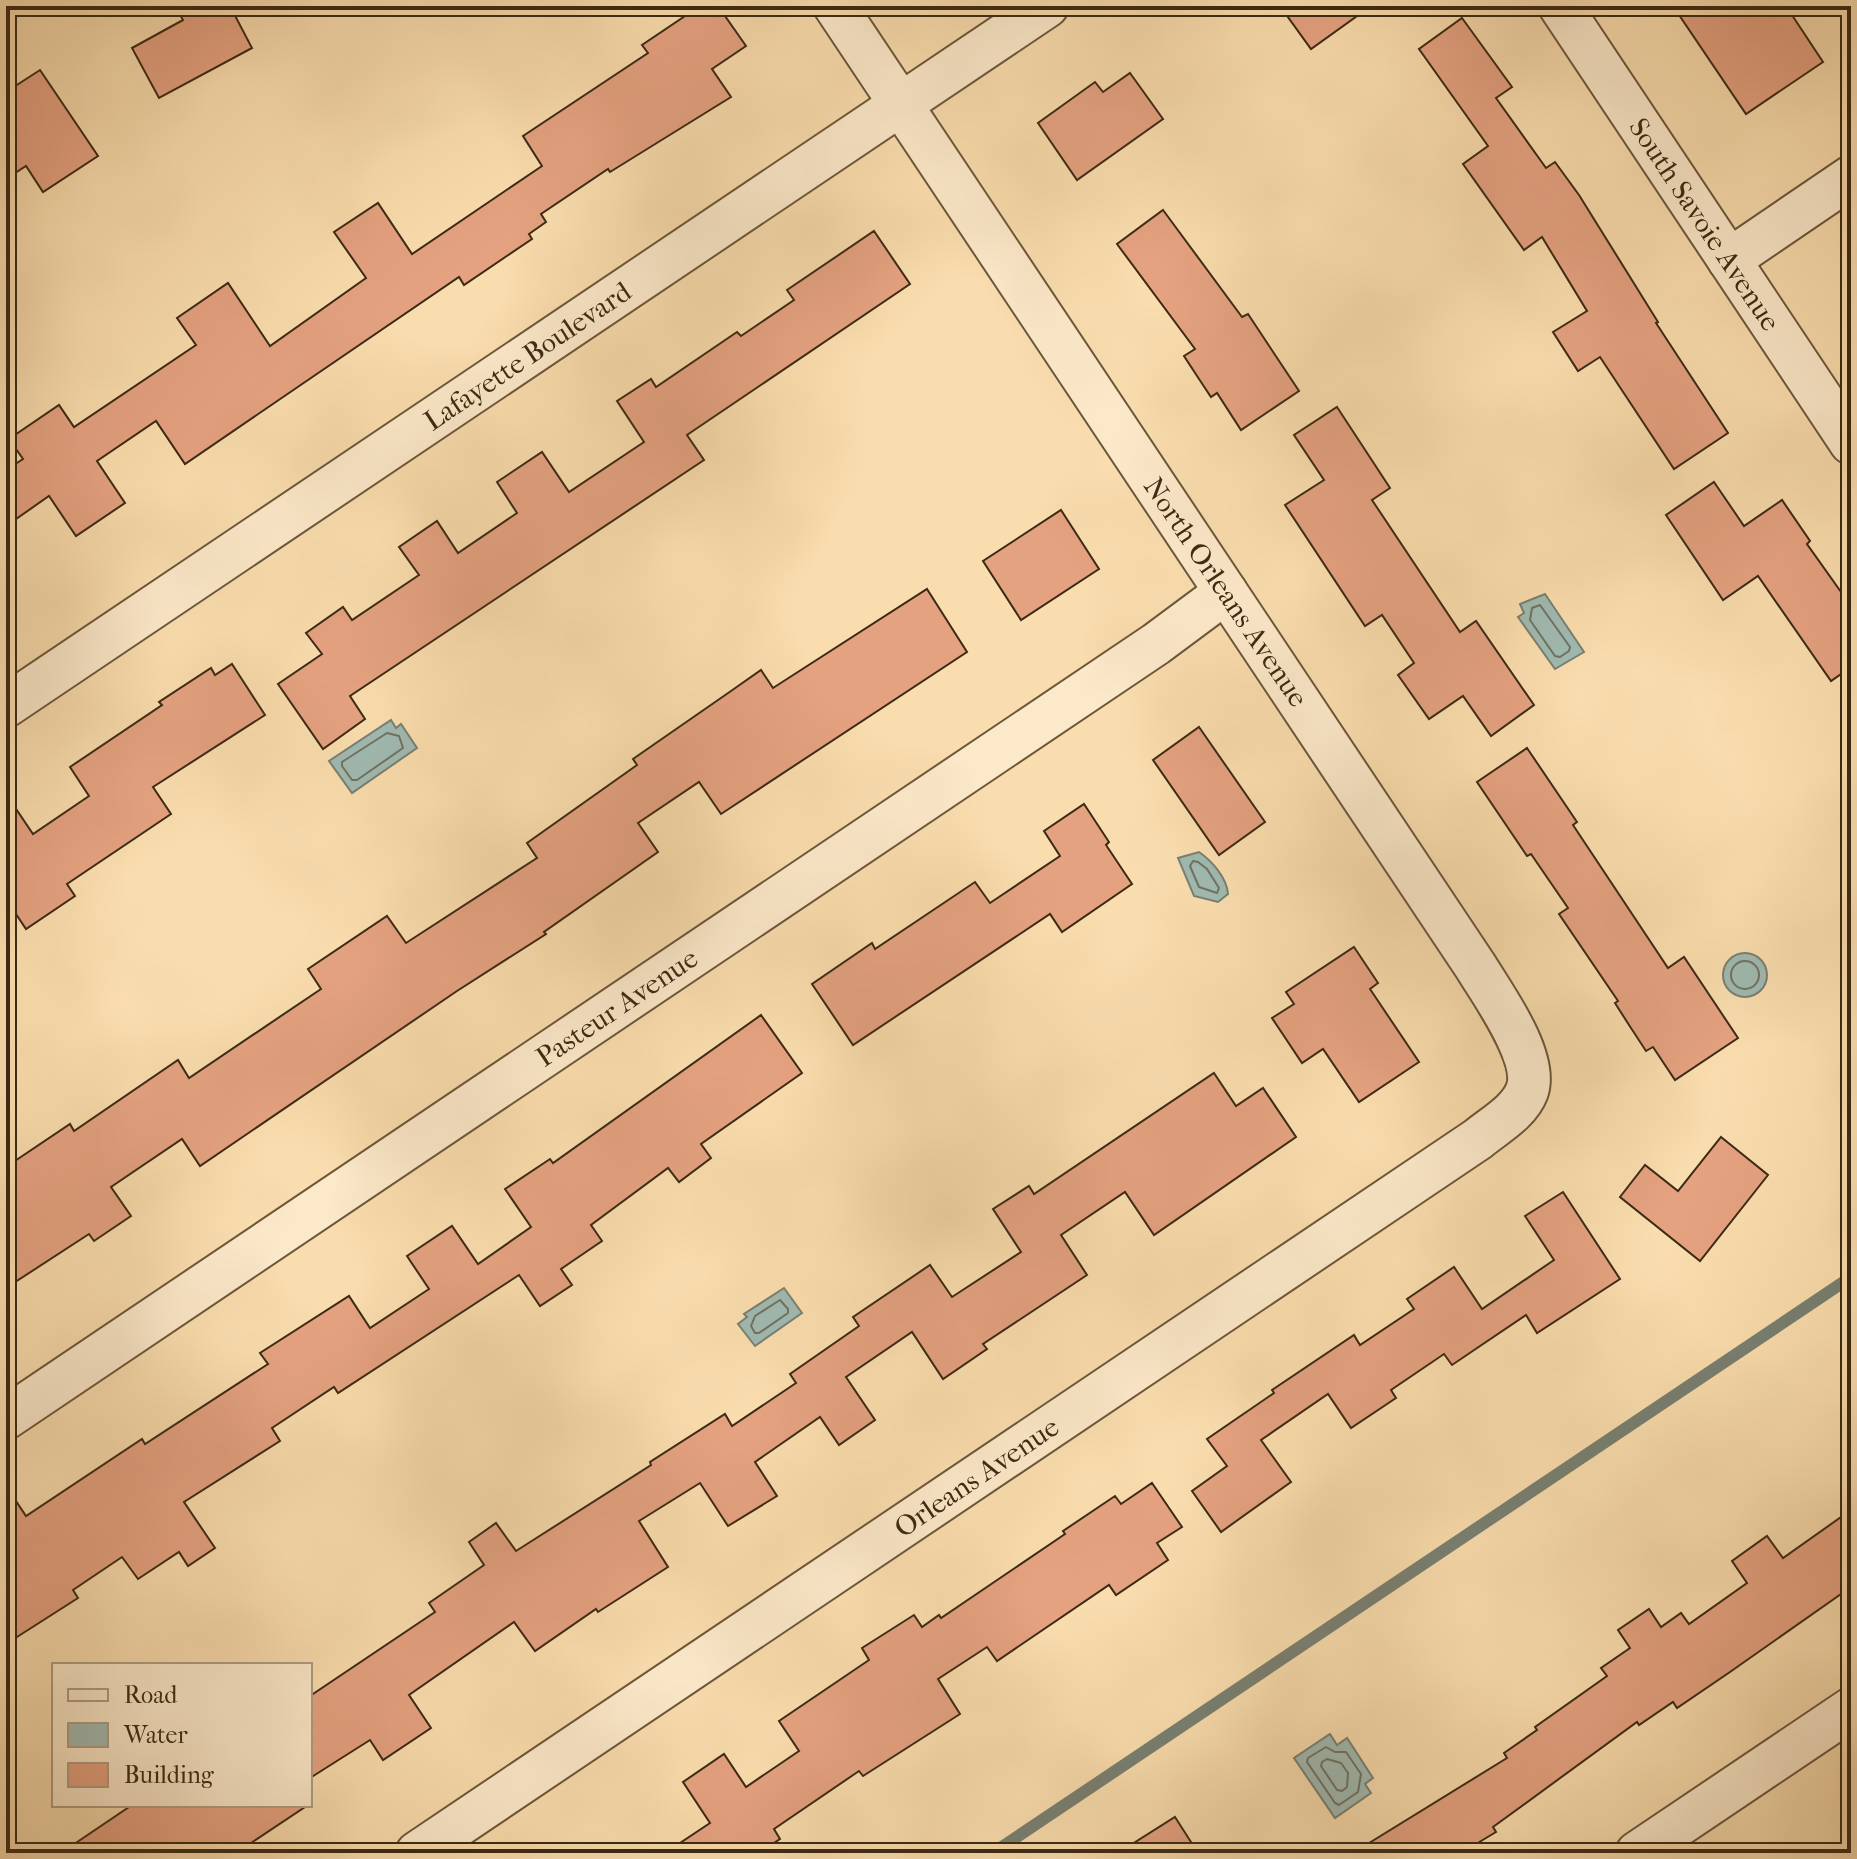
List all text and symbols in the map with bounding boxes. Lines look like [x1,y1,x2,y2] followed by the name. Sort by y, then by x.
[1623,111,1788,337] street label: South Savoie Avenue
[417,274,638,437] street label: Lafayette Boulevard
[1137,471,1315,713] street label: North Orleans Avenue
[529,941,704,1073] street label: Pasteur Avenue
[888,1410,1065,1544] street label: Orleans Avenue
[52,1663,312,1807] legend
[124,1681,178,1709] text: Road
[123,1721,188,1749] text: Water
[124,1761,215,1789] text: Building

